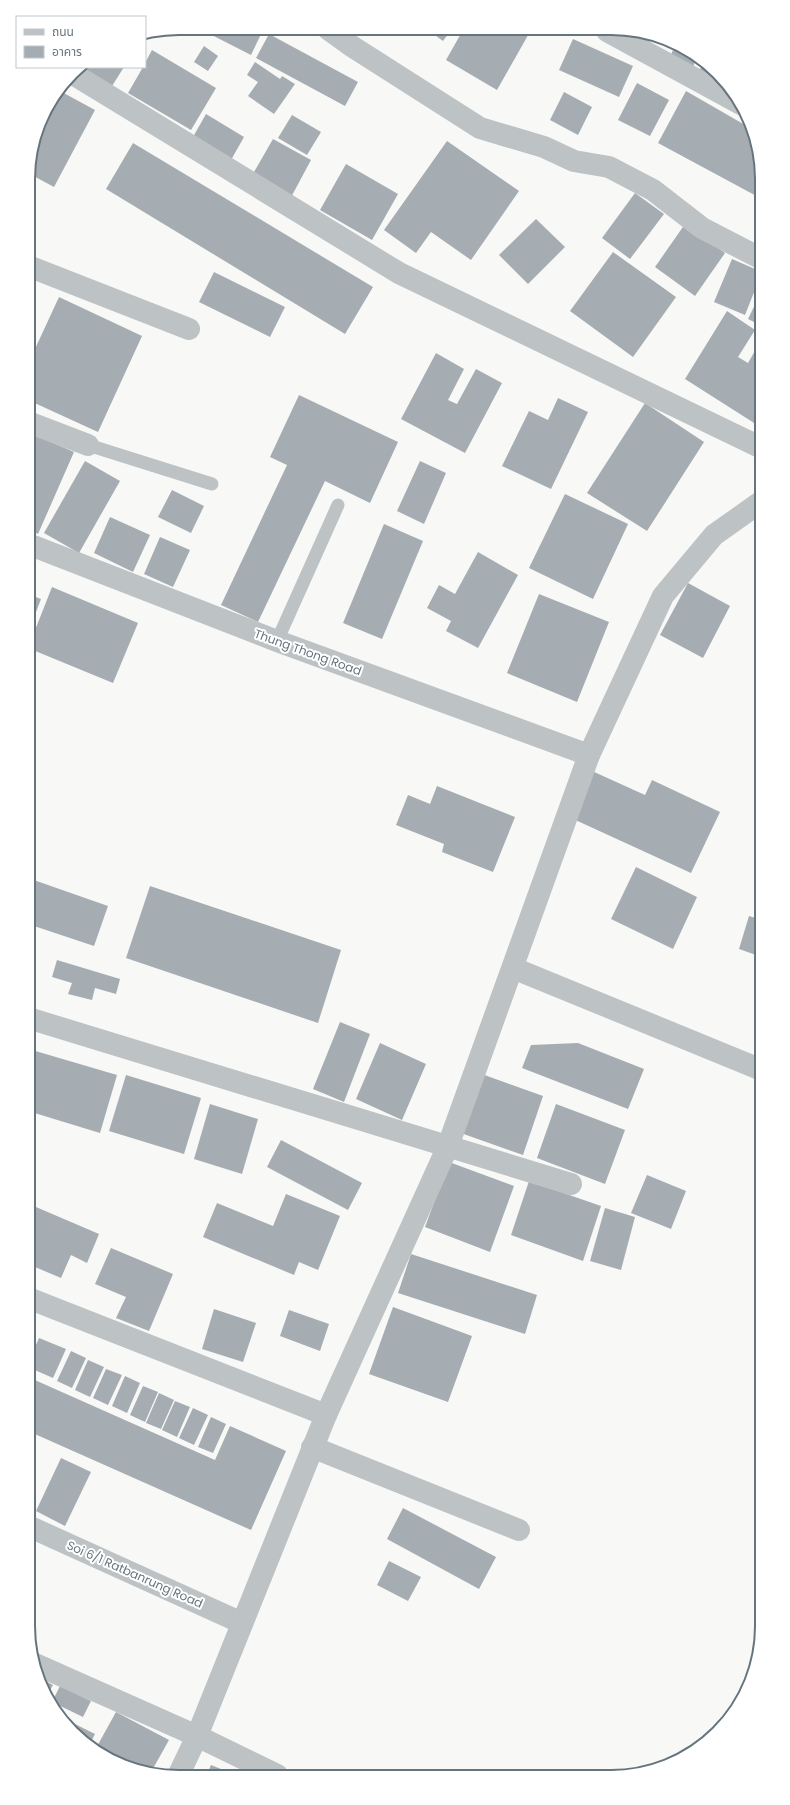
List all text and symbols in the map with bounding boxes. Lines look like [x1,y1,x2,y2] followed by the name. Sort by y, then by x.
[16,16,146,68] legend
[52,23,74,40] text: ถนน
[52,43,82,60] text: อาคาร
[252,625,364,679] street label: Thung Thong Road
[64,1536,206,1612] street label: Soi 6/1 Ratbanrung Road

